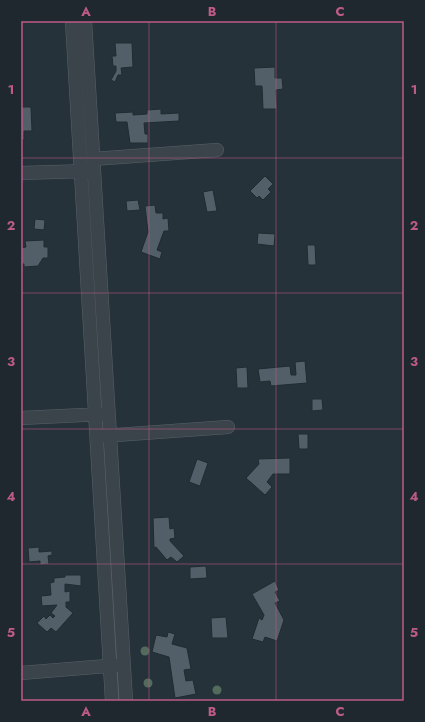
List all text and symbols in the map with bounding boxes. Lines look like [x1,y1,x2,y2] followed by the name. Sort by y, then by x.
[80,2,91,21] text: A
[208,2,217,21] text: B
[335,2,345,21] text: C
[8,80,14,99] text: 1
[411,80,417,99] text: 1
[7,216,15,235] text: 2
[410,216,418,235] text: 2
[7,352,15,371] text: 3
[410,352,418,371] text: 3
[6,487,16,506] text: 4
[409,487,419,506] text: 4
[7,623,15,642] text: 5
[410,623,418,642] text: 5
[80,702,91,721] text: A
[208,702,217,721] text: B
[335,702,345,721] text: C

